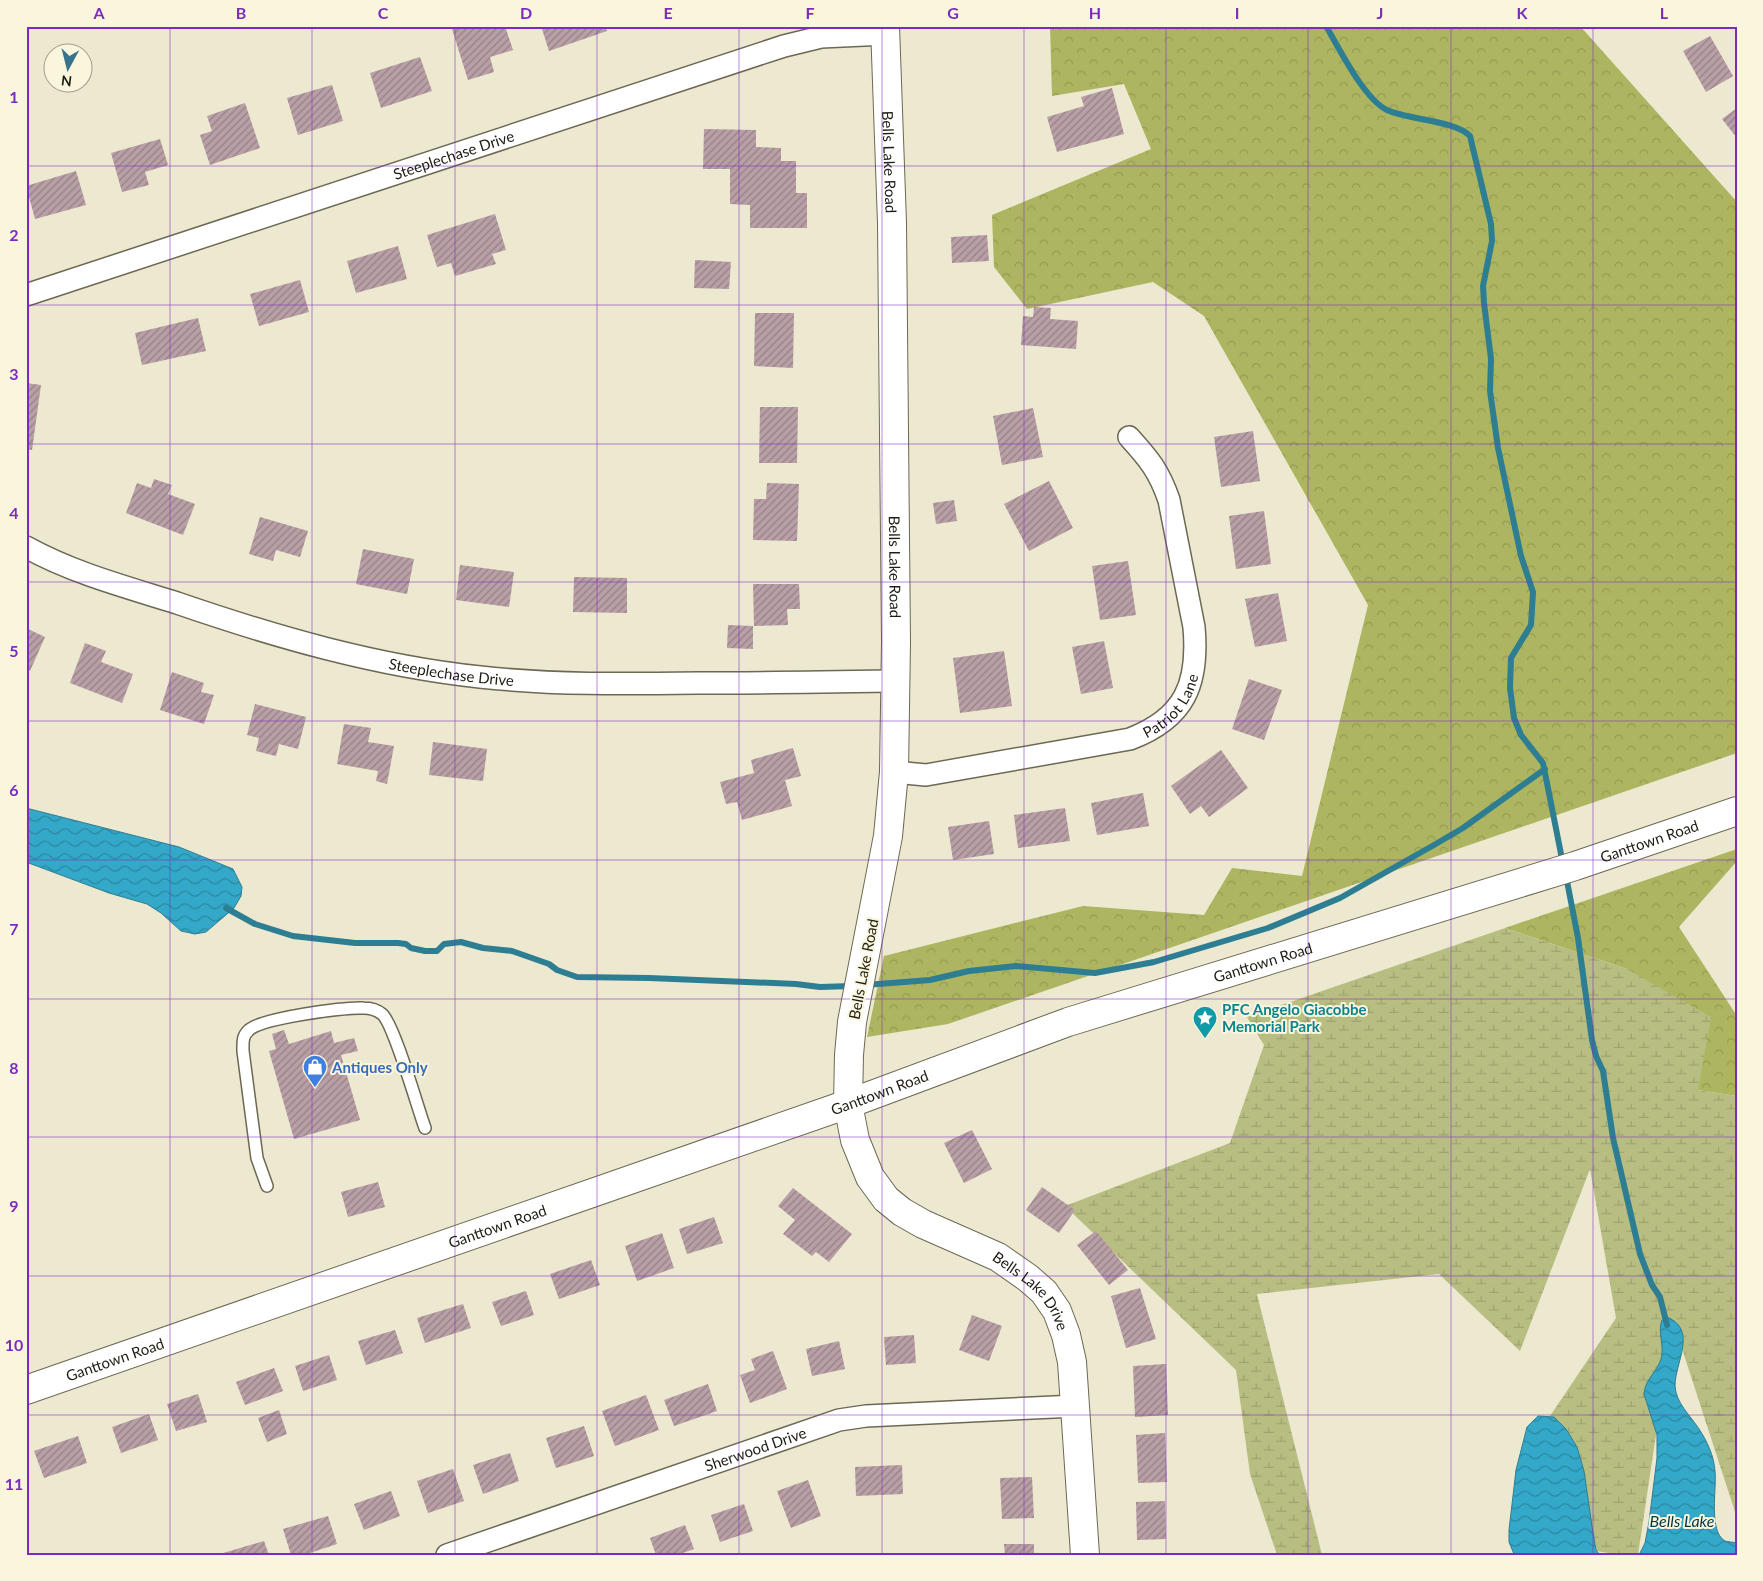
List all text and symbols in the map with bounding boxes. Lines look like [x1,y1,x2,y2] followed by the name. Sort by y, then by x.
[92,3,105,22] text: A
[236,3,246,22] text: B
[378,3,389,22] text: C
[520,3,532,22] text: D
[663,3,673,22] text: E
[805,3,815,22] text: F
[947,3,959,22] text: G
[1089,3,1101,22] text: H
[1235,3,1239,22] text: I
[1377,3,1383,22] text: J
[1517,3,1529,22] text: K
[1660,3,1669,22] text: L
[42,42,92,92] north arrow
[60,72,73,90] text: N
[9,87,19,106] text: 1
[879,110,901,213] street label: Bells Lake Road
[391,126,516,183] street label: Steeplechase Drive
[9,225,19,244] text: 2
[9,364,19,383] text: 3
[9,503,19,522] text: 4
[886,516,905,618] street label: Bells Lake Road
[9,641,19,660] text: 5
[387,654,515,689] street label: Steeplechase Drive
[1140,672,1201,741] street label: Patriot Lane
[9,780,19,799] text: 6
[1598,816,1701,866] street label: Ganttown Road
[844,917,882,1021] street label: Bells Lake Road
[9,919,19,938] text: 7
[1211,938,1315,986] street label: Ganttown Road
[1222,1000,1366,1035] place label: PFC Angelo Giacobbe Memorial Park
[1192,1005,1218,1039] place icon: PFC Angelo Giacobbe Memorial Park
[302,1054,328,1088] shop icon: Antiques Only
[9,1058,19,1077] text: 8
[331,1058,428,1076] place label: Antiques Only
[828,1066,931,1118] street label: Ganttown Road
[9,1196,19,1215] text: 9
[446,1201,549,1251] street label: Ganttown Road
[990,1247,1072,1333] street label: Bells Lake Drive
[63,1334,166,1384] street label: Ganttown Road
[5,1335,23,1354] text: 10
[702,1423,809,1475] street label: Sherwood Drive
[5,1474,23,1493] text: 11
[1650,1511,1715,1530] water label: Bells Lake

